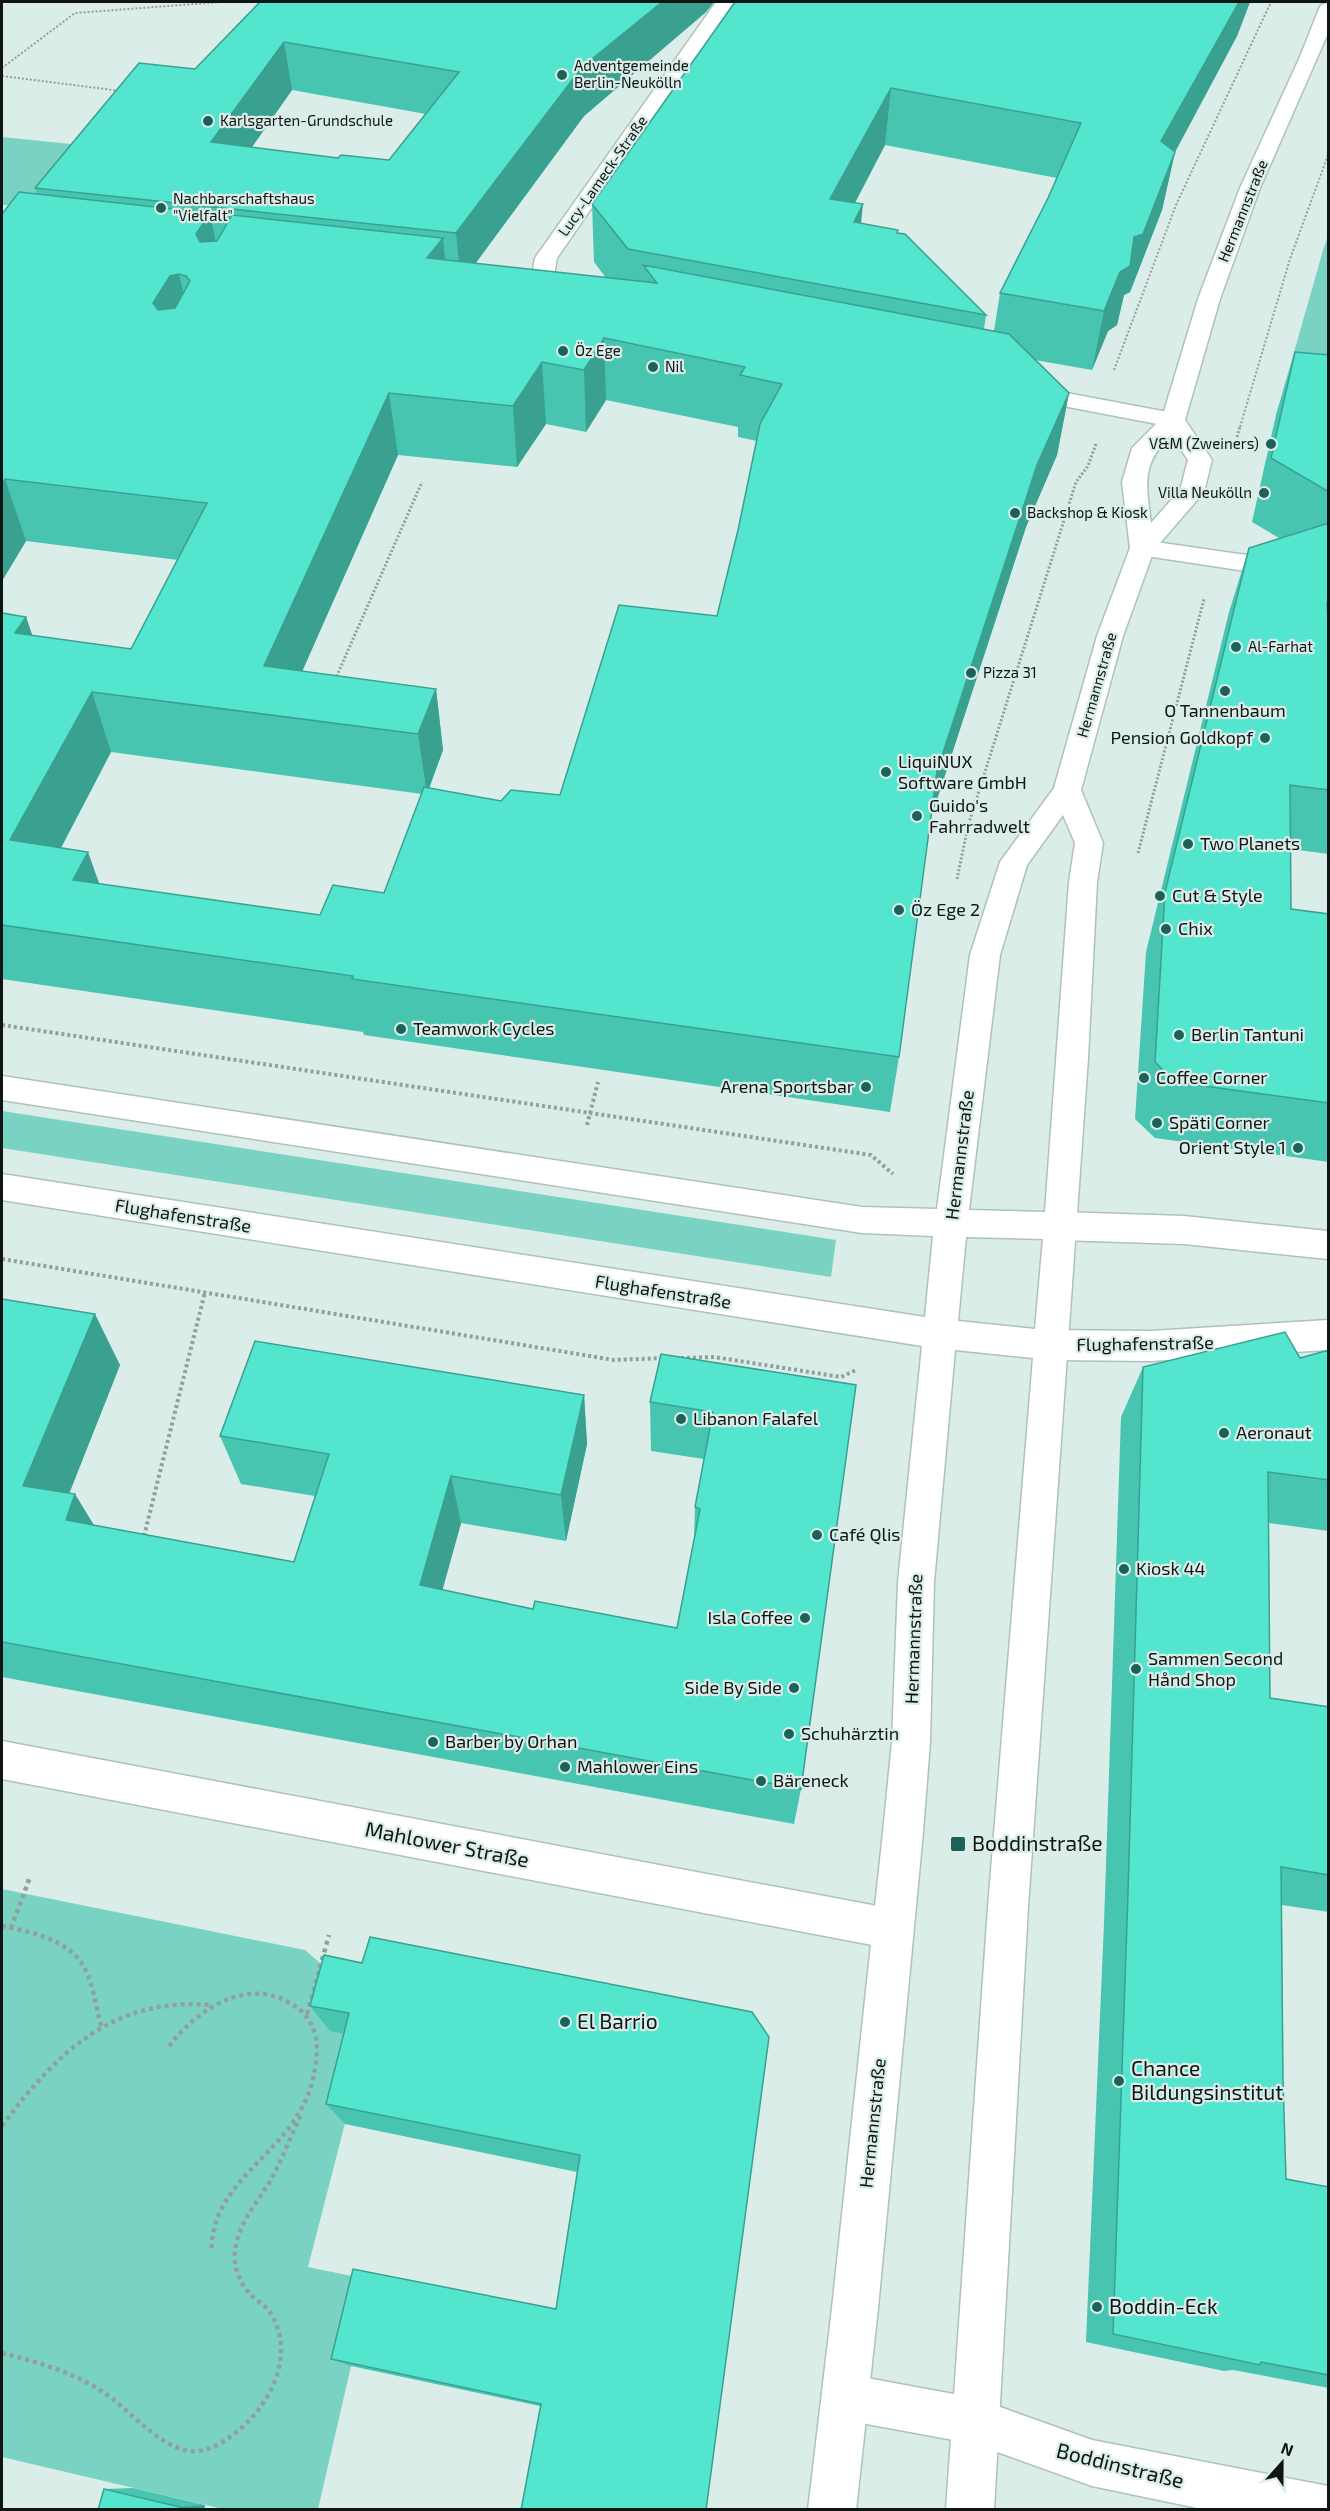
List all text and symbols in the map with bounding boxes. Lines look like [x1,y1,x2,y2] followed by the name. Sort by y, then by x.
[574,56,689,91] place label: Adventgemeinde Berlin-Neukölln
[555,68,569,82] marker: Adventgemeinde Berlin-Neukölln
[220,111,393,129] place label: Karlsgarten-Grundschule
[554,112,651,239] street label: Lucy-Lameck-Straße
[201,114,215,128] marker: Karlsgarten-Grundschule
[1213,157,1271,264] street label: Hermannstraße
[173,189,315,224] place label: Nachbarschaftshaus "Vielfalt"
[154,201,168,215] marker: Nachbarschaftshaus "Vielfalt"
[575,341,621,359] place label: Öz Ege
[556,344,570,358] marker: Öz Ege
[665,357,684,375] place label: Nil
[646,360,660,374] marker: Nil
[1149,434,1259,452] place label: V&M (Zweiners)
[1264,437,1278,451] marker: V&M (Zweiners)
[1158,483,1252,501] place label: Villa Neukölln
[1257,486,1271,500] marker: Villa Neukölln
[1027,503,1148,521] place label: Backshop & Kiosk
[1008,506,1022,520] marker: Backshop & Kiosk
[1072,630,1120,739] street label: Hermannstraße
[1248,637,1313,655] place label: Al-Farhat
[1229,640,1243,654] marker: Al-Farhat
[983,663,1037,681] place label: Pizza 31
[964,666,978,680] marker: Pizza 31
[1218,684,1232,698] marker: O Tannenbaum
[1164,699,1286,721] place label: O Tannenbaum
[1110,726,1254,748] place label: Pension Goldkopf
[1258,731,1272,745] marker: Pension Goldkopf
[898,750,1027,793] place label: LiquiNUX Software GmbH
[879,765,893,779] marker: LiquiNUX Software GmbH
[929,794,1030,837] place label: Guido's Fahrradwelt
[910,809,924,823] marker: Guido's Fahrradwelt
[1200,832,1300,854] place label: Two Planets
[1181,837,1195,851] marker: Two Planets
[1172,884,1263,906] place label: Cut & Style
[1153,889,1167,903] marker: Cut & Style
[911,898,980,920] place label: Öz Ege 2
[892,903,906,917] marker: Öz Ege 2
[1178,917,1213,939] place label: Chix
[1159,922,1173,936] marker: Chix
[413,1017,554,1039] place label: Teamwork Cycles
[394,1022,408,1036] marker: Teamwork Cycles
[1191,1023,1304,1045] place label: Berlin Tantuni
[1172,1028,1186,1042] marker: Berlin Tantuni
[1156,1066,1268,1088] place label: Coffee Corner
[1137,1071,1151,1085] marker: Coffee Corner
[720,1075,854,1097] place label: Arena Sportsbar
[859,1080,873,1094] marker: Arena Sportsbar
[940,1089,978,1221] street label: Hermannstraße
[1169,1111,1270,1133] place label: Späti Corner
[1150,1116,1164,1130] marker: Späti Corner
[1179,1136,1286,1158] place label: Orient Style 1
[1291,1141,1305,1155] marker: Orient Style 1
[114,1193,253,1237] street label: Flughafenstraße
[594,1269,733,1313] street label: Flughafenstraße
[1076,1331,1214,1355] street label: Flughafenstraße
[693,1407,819,1429] place label: Libanon Falafel
[674,1412,688,1426] marker: Libanon Falafel
[1236,1421,1312,1443] place label: Aeronaut
[1217,1426,1231,1440] marker: Aeronaut
[829,1523,901,1545] place label: Café Qlis
[810,1528,824,1542] marker: Café Qlis
[1136,1557,1206,1579] place label: Kiosk 44
[1117,1562,1131,1576] marker: Kiosk 44
[900,1573,926,1705] street label: Hermannstraße
[707,1606,793,1628] place label: Isla Coffee
[798,1611,812,1625] marker: Isla Coffee
[1148,1647,1283,1690] place label: Sammen Secønd Hånd Shop
[1129,1662,1143,1676] marker: Sammen Secønd Hånd Shop
[685,1676,782,1698] place label: Side By Side
[787,1681,801,1695] marker: Side By Side
[801,1722,899,1744] place label: Schuhärztin
[782,1727,796,1741] marker: Schuhärztin
[445,1730,577,1752] place label: Barber by Orhan
[426,1735,440,1749] marker: Barber by Orhan
[577,1755,698,1777] place label: Mahlower Eins
[558,1760,572,1774] marker: Mahlower Eins
[773,1769,849,1791] place label: Bäreneck
[754,1774,768,1788] marker: Bäreneck
[363,1815,531,1872] street label: Mahlower Straße
[972,1830,1103,1855] place label: Boddinstraße
[949,1835,967,1853] marker: Boddinstraße
[577,2008,658,2033] place label: El Barrio
[558,2015,572,2029] marker: El Barrio
[1131,2055,1283,2104] place label: Chance Bildungsinstitut
[854,2057,890,2189] street label: Hermannstraße
[1112,2074,1126,2088] marker: Chance Bildungsinstitut
[1109,2293,1218,2318] place label: Boddin-Eck
[1090,2300,1104,2314] marker: Boddin-Eck
[1252,2433,1312,2493] north arrow
[1054,2437,1187,2492] street label: Boddinstraße
[1279,2438,1296,2459] text: N

